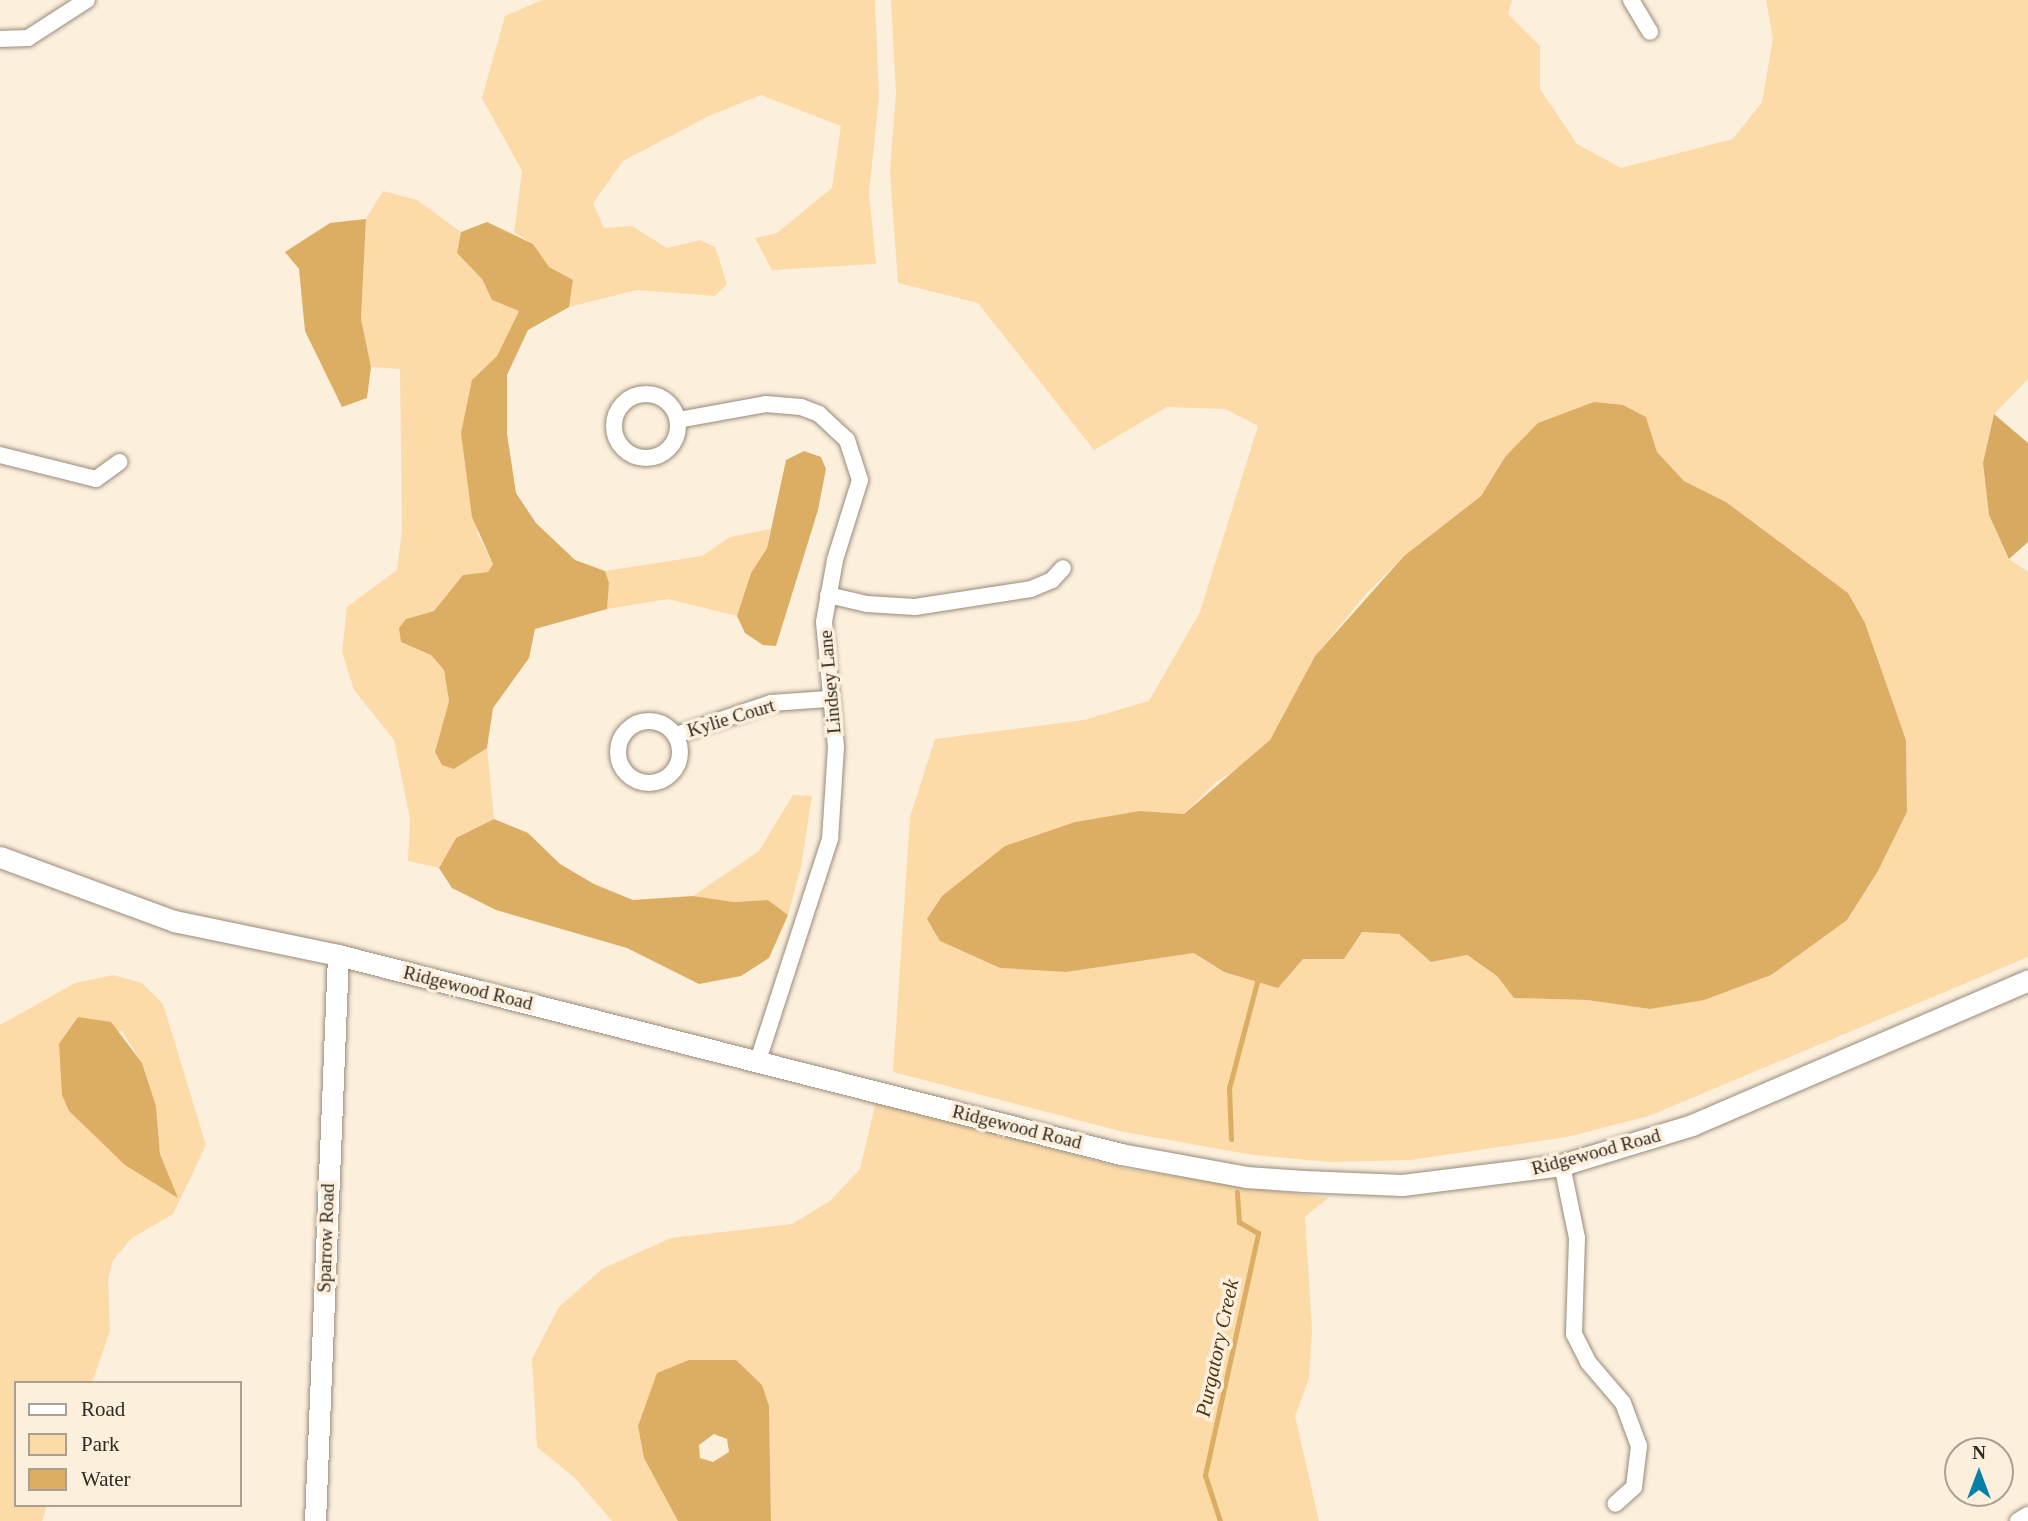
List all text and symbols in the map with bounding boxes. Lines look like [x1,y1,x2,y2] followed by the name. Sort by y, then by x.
[814,629,846,735] street label: Lindsey Lane
[685,694,777,742] street label: Kylie Court
[401,961,535,1015] street label: Ridgewood Road
[950,1100,1084,1154] street label: Ridgewood Road
[1529,1124,1663,1180] street label: Ridgewood Road
[313,1183,339,1293] street label: Sparrow Road
[1190,1277,1244,1419] water label: Purgatory Creek
[14,1381,242,1507] legend
[81,1397,125,1421] text: Road
[81,1432,120,1456] text: Park
[1944,1437,2014,1507] north arrow
[1972,1442,1986,1463] text: N
[81,1467,131,1491] text: Water

